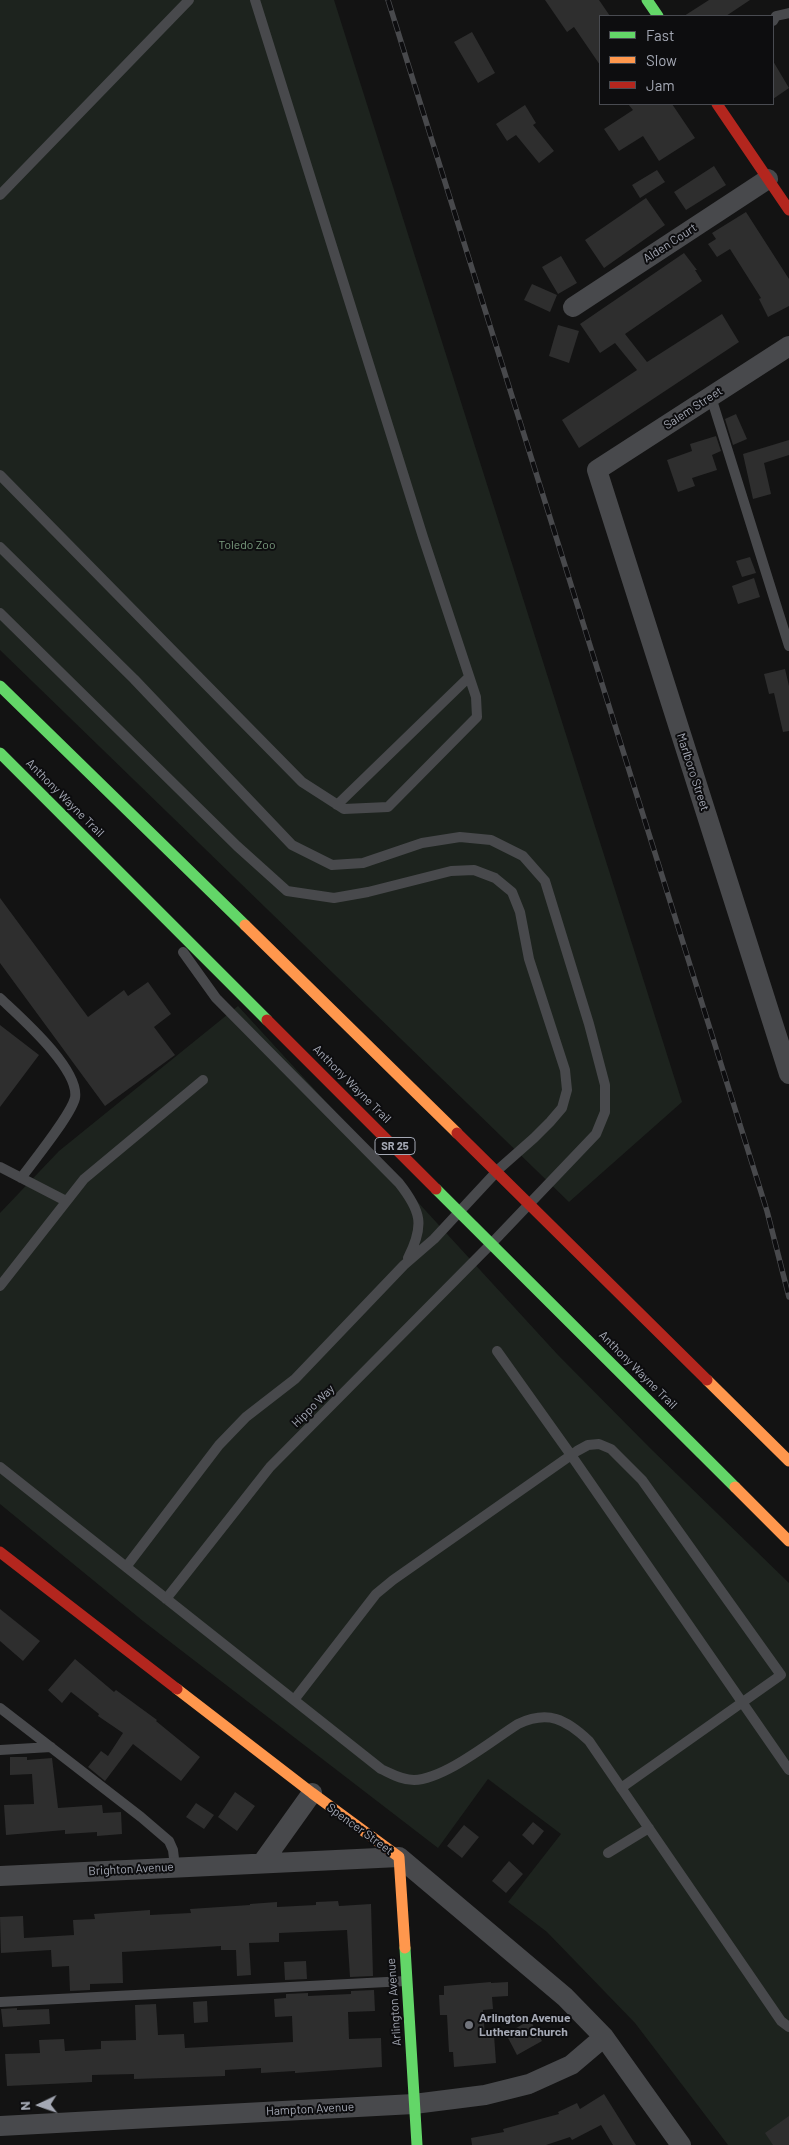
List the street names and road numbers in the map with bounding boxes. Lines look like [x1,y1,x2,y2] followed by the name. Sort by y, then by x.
[640,220,700,266] street label: Alden Court
[661,384,725,432] street label: Salem Street
[674,731,712,813] street label: Marlboro Street
[23,756,107,840] street label: Anthony Wayne Trail
[310,1042,394,1126] street label: Anthony Wayne Trail
[375,1138,415,1154] road number: SR 25
[596,1328,680,1412] street label: Anthony Wayne Trail
[289,1382,337,1430] street label: Hippo Way
[324,1800,396,1858] street label: Spencer Street
[88,1860,174,1878] street label: Brighton Avenue
[384,1958,404,2046] street label: Arlington Avenue
[266,2100,354,2118] street label: Hampton Avenue

